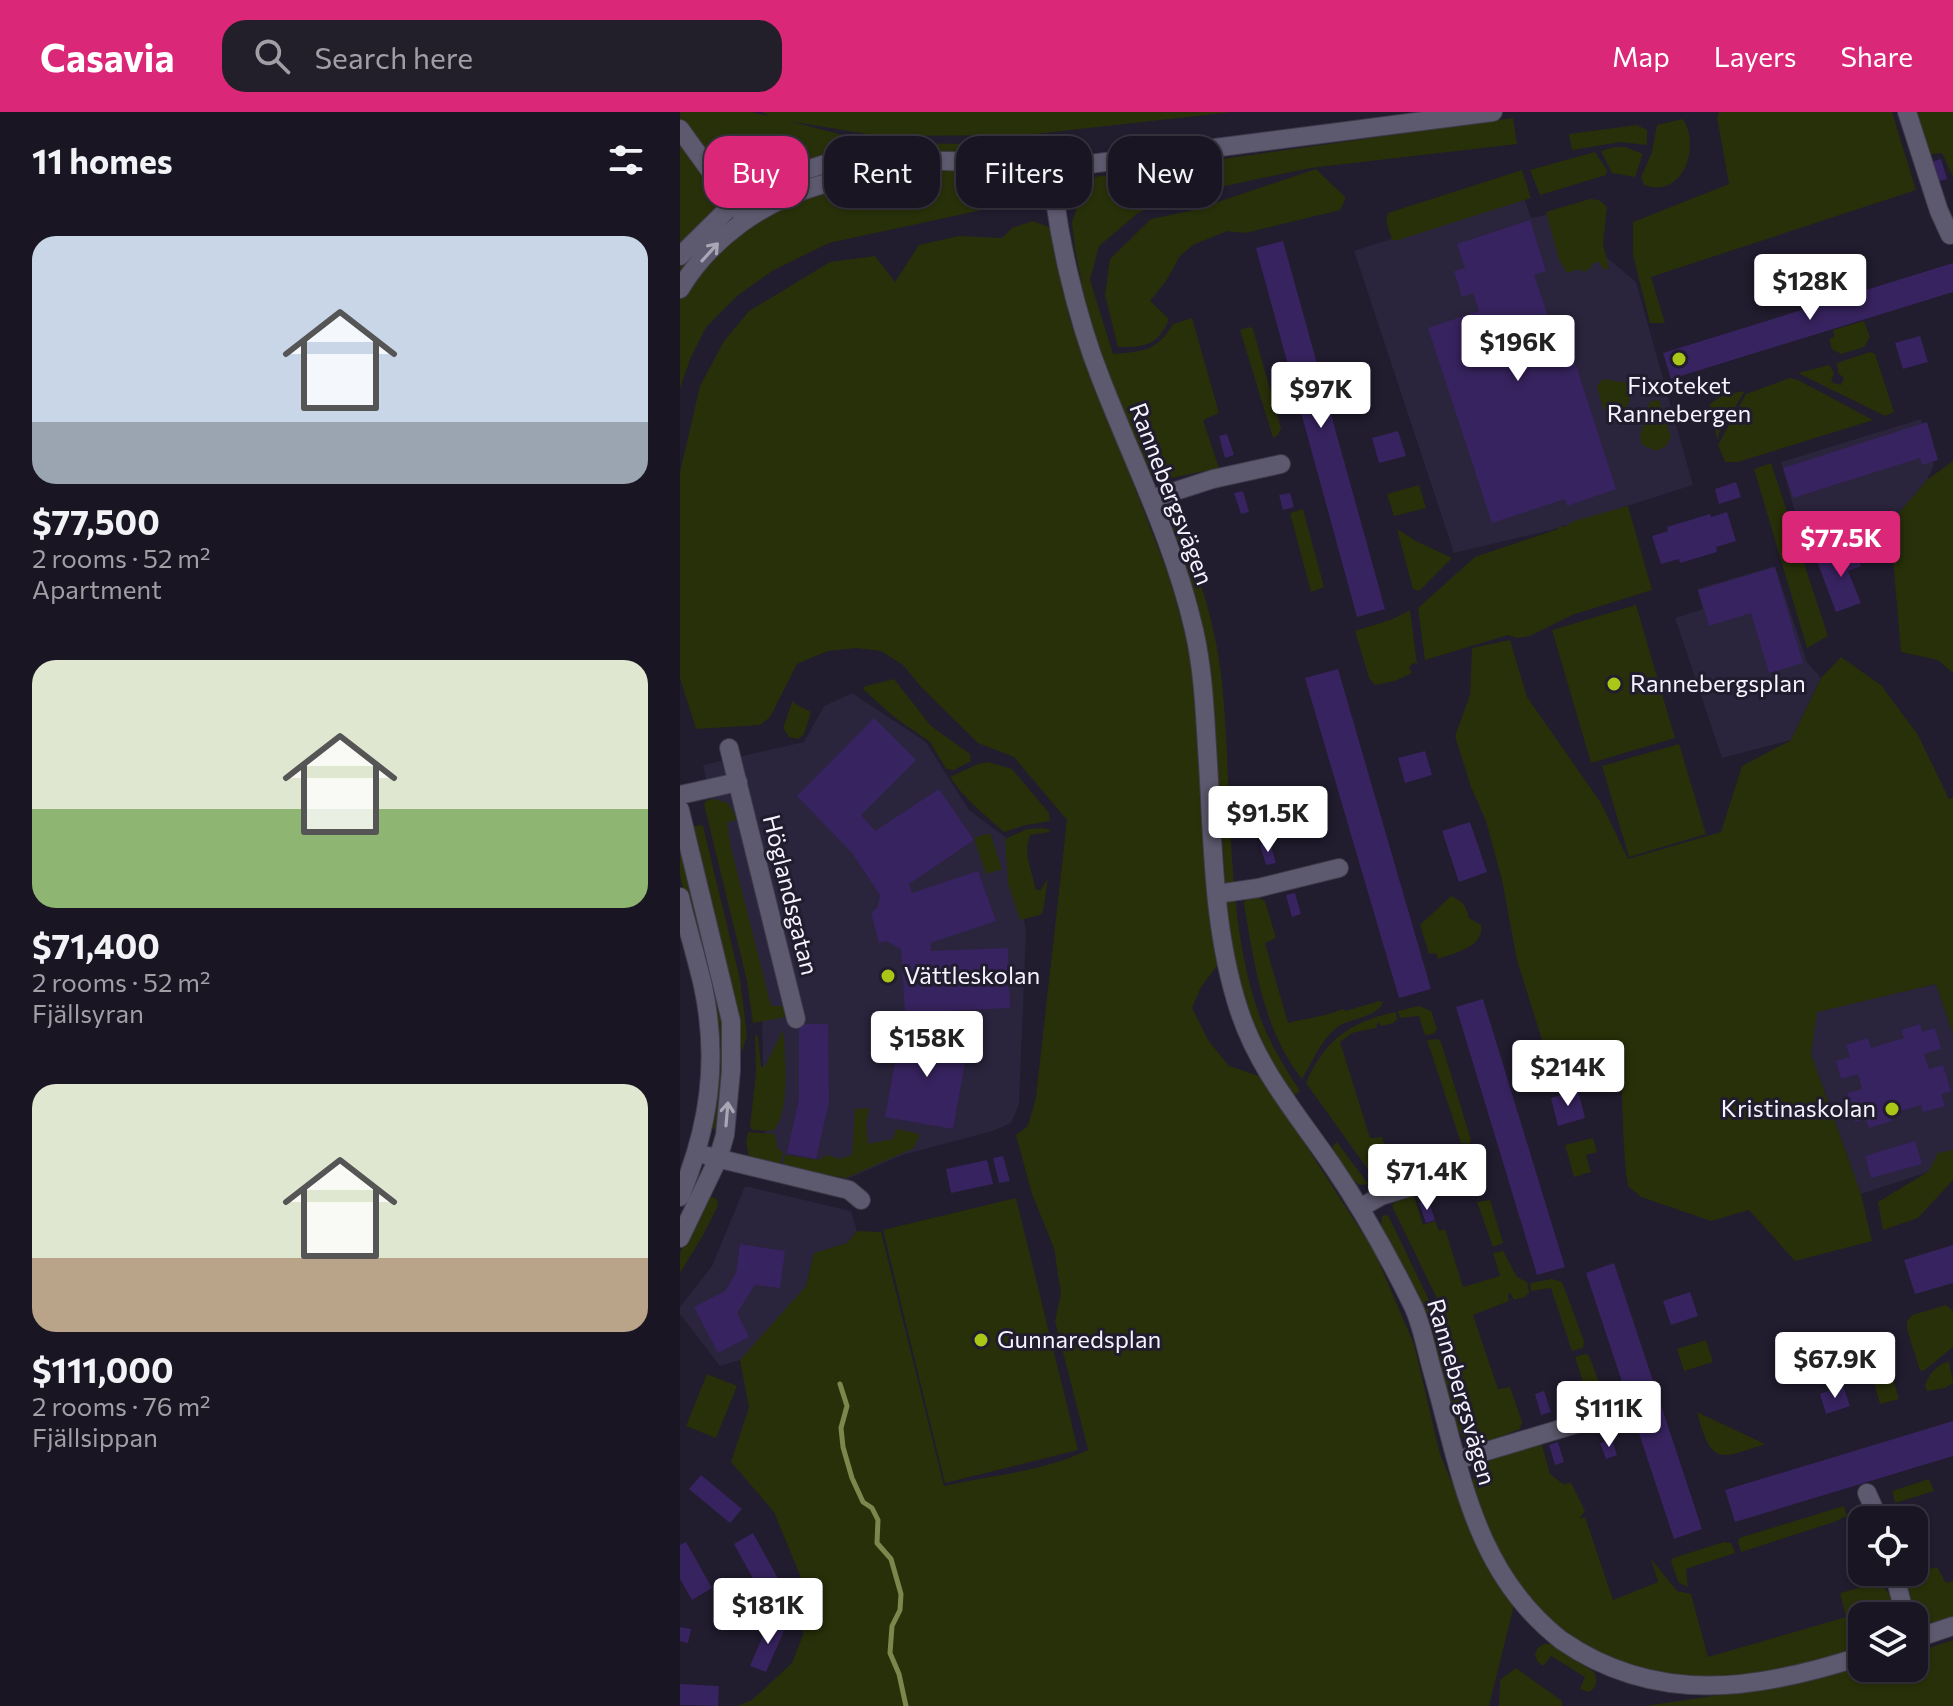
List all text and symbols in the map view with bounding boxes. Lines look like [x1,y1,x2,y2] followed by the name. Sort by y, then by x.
[222,20,782,92] search box
[40,33,174,80] text: Casavia
[250,34,294,78] icon: search
[314,38,473,75] text: Search here
[1612,39,1670,73] text: Map
[1714,39,1796,73] text: Layers
[1840,39,1913,73] text: Share
[704,136,808,208] chip: Buy
[824,136,940,208] chip: Rent
[956,136,1092,208] chip: Filters
[1108,136,1222,208] chip: New
[604,138,648,182] icon: filters
[32,139,173,181] text: 11 homes
[700,242,718,262] one-way arrow
[1754,254,1866,322] pin: $128K
[1772,264,1848,295] text: $128K
[268,288,412,432] icon: home
[1462,315,1574,383] pin: $196K
[1480,325,1556,356] text: $196K
[1670,350,1688,368] marker: Fixoteket Rannebergen
[1274,362,1368,430] pin: $97K
[1607,370,1751,427] place label: Fixoteket Rannebergen
[1289,372,1353,403] text: $97K
[1124,398,1220,589] street label: Rannebergsvägen
[32,500,160,542] text: $77,500
[1776,511,1906,579] pin: $77.5K
[1800,521,1882,552] text: $77.5K
[32,542,210,573] text: 2 rooms · 52 m²
[32,573,162,604] text: Apartment
[1630,668,1806,697] place label: Rannebergsplan
[1605,675,1623,693] marker: Rannebergsplan
[268,712,412,856] icon: home
[1203,786,1333,854] pin: $91.5K
[1227,796,1309,827] text: $91.5K
[758,812,825,978] street label: Höglandsgatan
[32,924,160,966] text: $71,400
[904,960,1040,989] place label: Vättleskolan
[32,966,210,997] text: 2 rooms · 52 m²
[879,967,897,985] marker: Vättleskolan
[32,997,144,1028] text: Fjällsyran
[871,1011,983,1079] pin: $158K
[889,1021,965,1052] text: $158K
[1512,1040,1624,1108] pin: $214K
[1530,1050,1606,1081] text: $214K
[1721,1093,1876,1122] place label: Kristinaskolan
[1883,1100,1901,1118] marker: Kristinaskolan
[720,1101,735,1128] one-way arrow
[268,1136,412,1280] icon: home
[1362,1144,1492,1212] pin: $71.4K
[1386,1154,1468,1185] text: $71.4K
[1422,1295,1503,1488] street label: Rannebergsvägen
[997,1324,1161,1353] place label: Gunnaredsplan
[972,1331,990,1349] marker: Gunnaredsplan
[1770,1332,1900,1400] pin: $67.9K
[1793,1342,1877,1373] text: $67.9K
[32,1348,174,1390] text: $111,000
[1553,1381,1665,1449] pin: $111K
[32,1390,211,1421] text: 2 rooms · 76 m²
[1575,1391,1643,1422] text: $111K
[32,1421,158,1452] text: Fjällsippan
[1848,1506,1928,1682] map controls
[1848,1506,1928,1586] button: locate
[712,1578,824,1646] pin: $181K
[732,1588,804,1619] text: $181K
[1848,1602,1928,1682] button: layers

